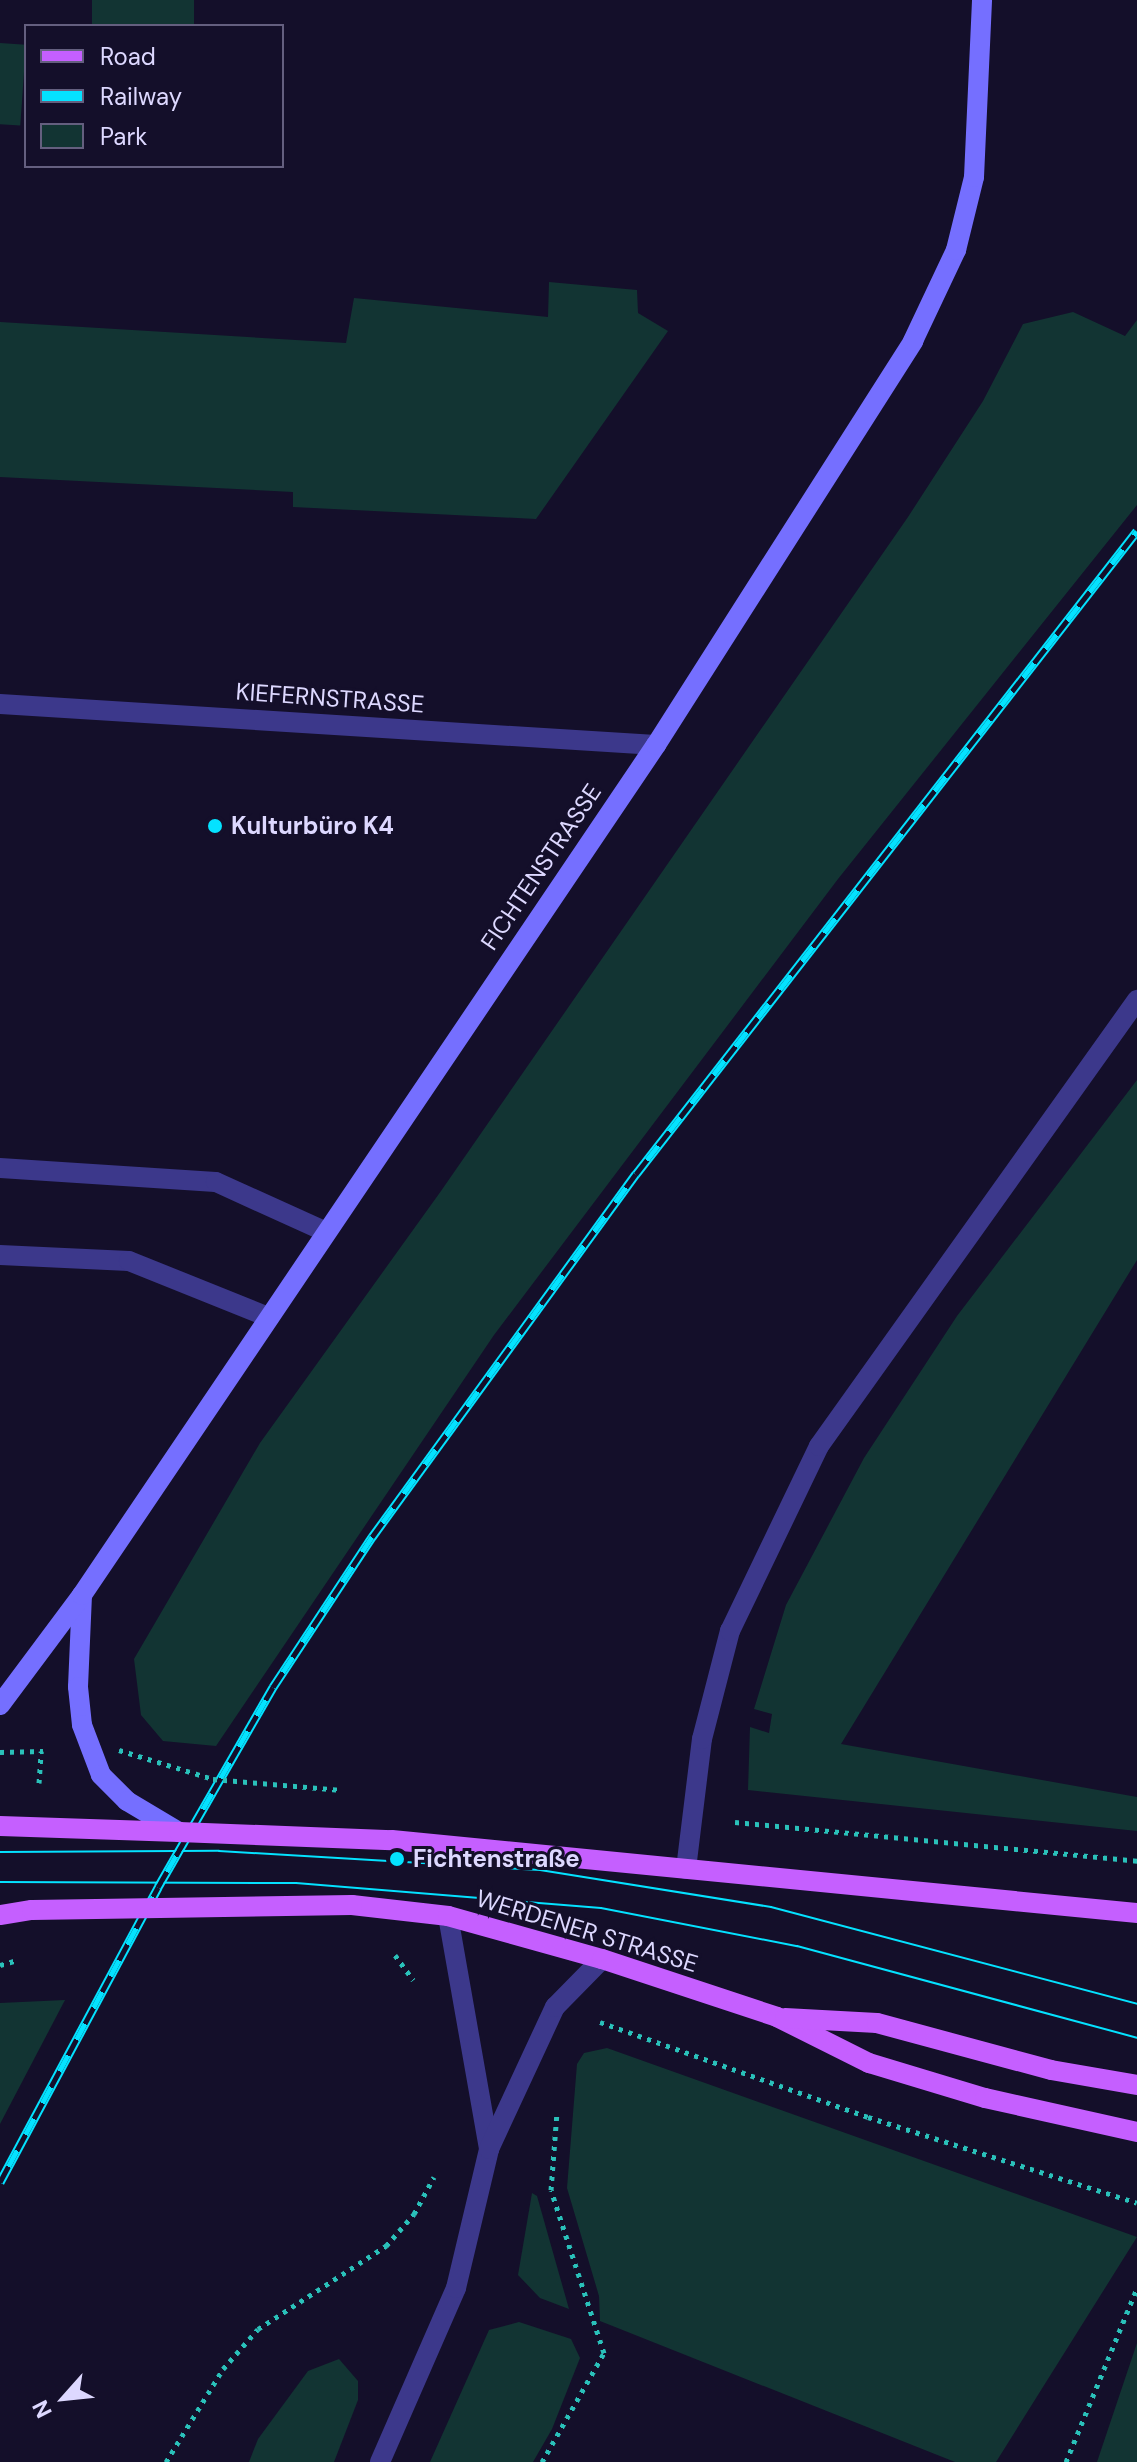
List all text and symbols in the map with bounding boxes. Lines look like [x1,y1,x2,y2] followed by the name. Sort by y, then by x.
[24,24,284,168] legend
[100,41,156,72] text: Road
[100,81,182,112] text: Railway
[100,121,147,152] text: Park
[235,677,425,719] street label: KIEFERNSTRASSE
[475,778,607,956] street label: FICHTENSTRASSE
[231,812,394,840] place label: Kulturbüro K4
[206,817,224,835] marker: Kulturbüro K4
[413,1845,580,1873] place label: Fichtenstraße
[388,1850,406,1868] marker: Fichtenstraße
[473,1884,701,1978] street label: WERDENER STRASSE
[24,2358,104,2438] north arrow
[26,2395,59,2423] text: N

